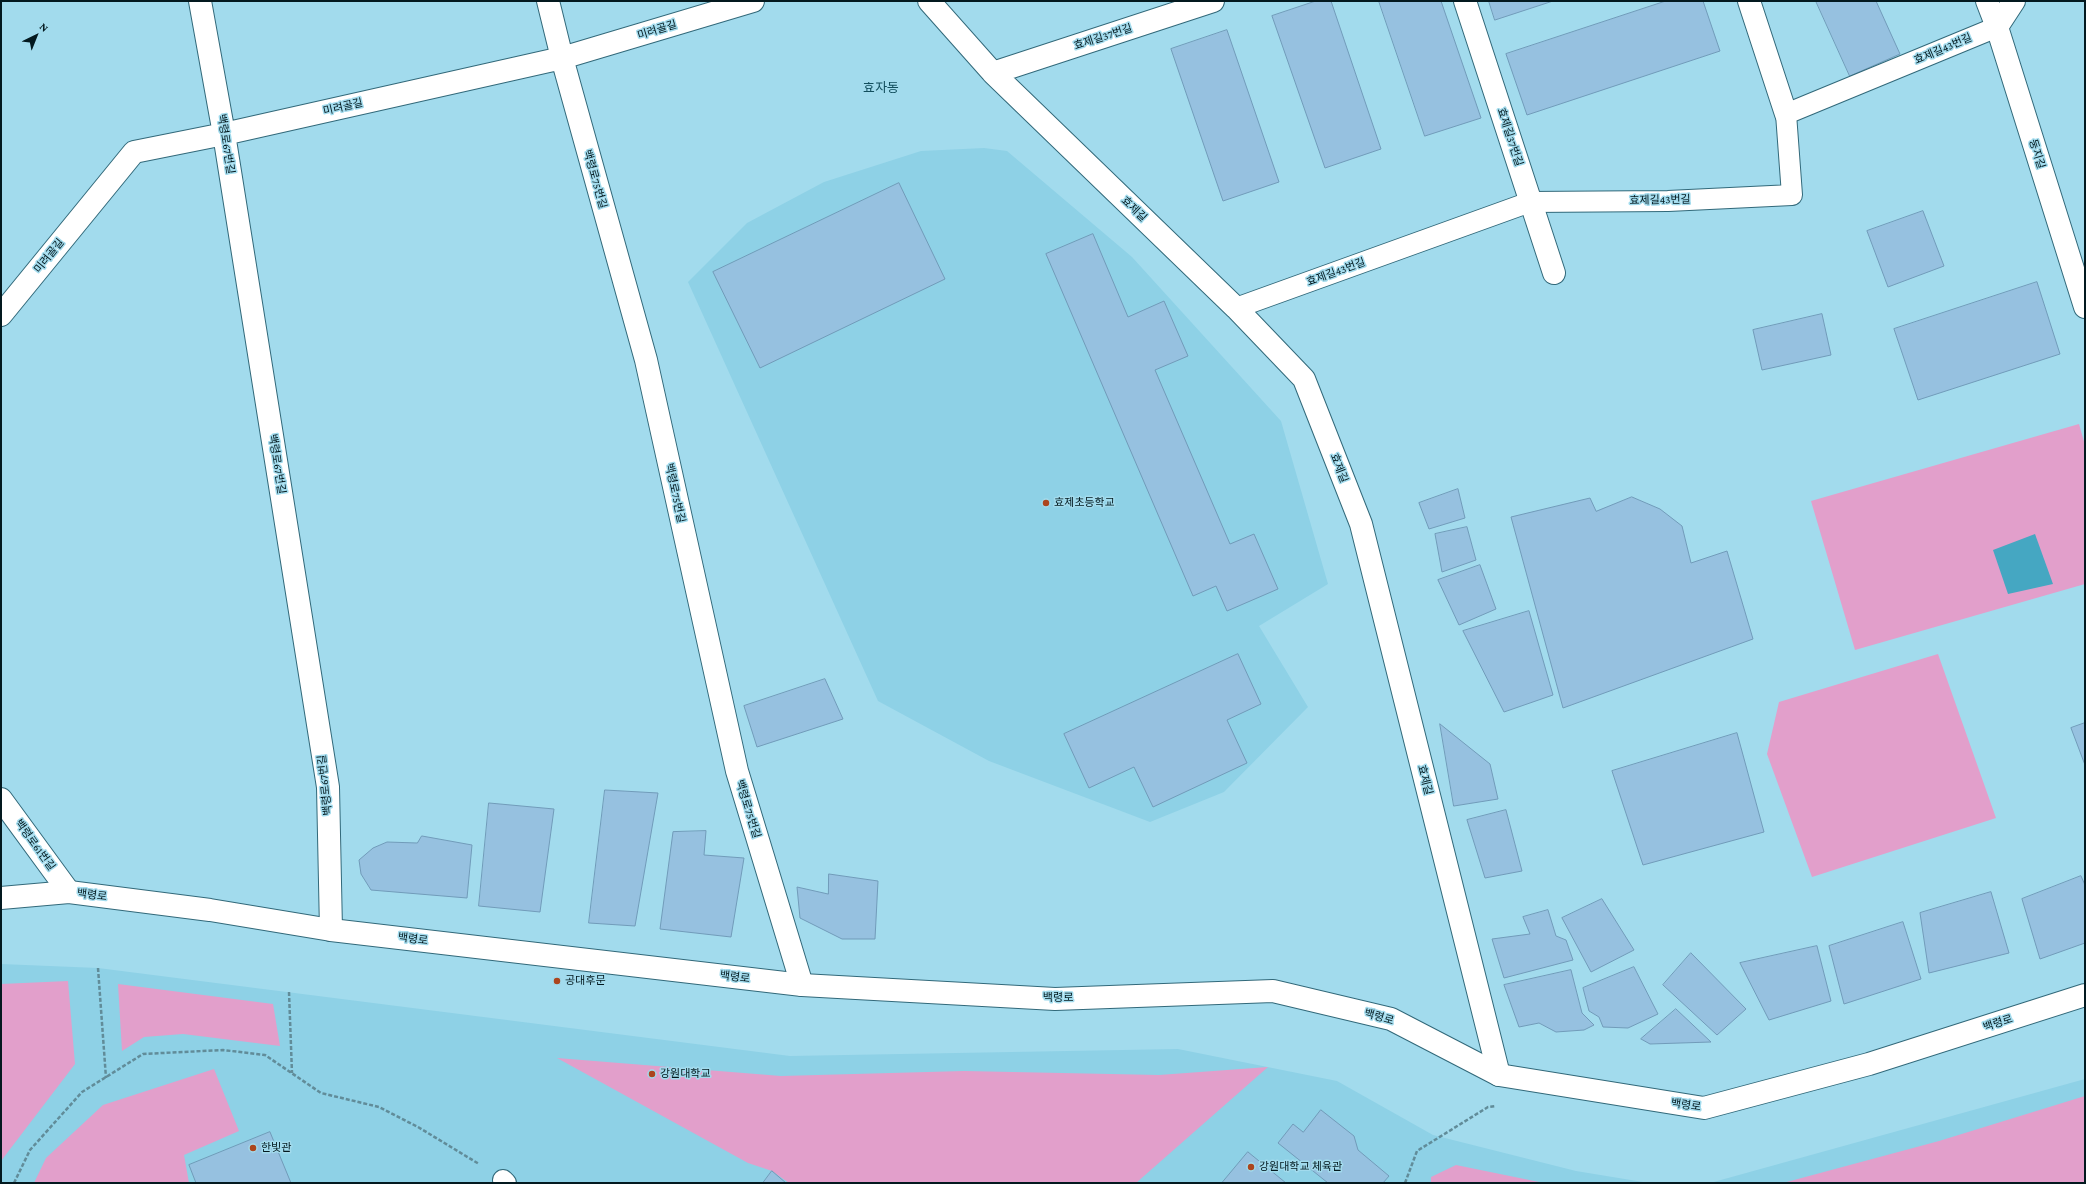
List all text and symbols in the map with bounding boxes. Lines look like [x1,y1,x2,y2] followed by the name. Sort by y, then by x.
[16,16,56,56] north arrow
[636,18,678,42] street label: 미려골길
[37,20,51,34] text: N
[1072,21,1134,53] street label: 효제길37번길
[1912,31,1974,67] street label: 효제길43번길
[863,80,899,96] district label: 효자동
[322,96,364,118] street label: 미려골길
[1494,106,1526,168] street label: 효제길37번길
[215,113,237,175] street label: 백령로67번길
[2026,138,2048,170] street label: 둥지길
[580,148,610,210] street label: 백령로75번길
[1629,193,1691,207] street label: 효제길43번길
[1118,194,1150,224] street label: 효제길
[31,236,67,276] street label: 미려골길
[1305,255,1367,289] street label: 효제길43번길
[266,433,288,495] street label: 백령로67번길
[1327,451,1351,485] street label: 효제길
[662,462,688,524] street label: 백령로75번길
[1054,496,1115,510] place label: 효제초등학교
[1041,498,1051,508] marker: 효제초등학교
[315,754,335,816] street label: 백령로67번길
[1415,764,1435,796] street label: 효제길
[733,778,763,840] street label: 백령로75번길
[12,817,58,873] street label: 백령로61번길
[76,887,108,903] street label: 백령로
[397,931,429,947] street label: 백령로
[719,969,751,985] street label: 백령로
[565,974,605,988] place label: 공대후문
[552,976,562,986] marker: 공대후문
[1043,991,1073,1005] street label: 백령로
[1363,1006,1395,1028] street label: 백령로
[1982,1012,2014,1034] street label: 백령로
[660,1067,711,1081] place label: 강원대학교
[647,1069,657,1079] marker: 강원대학교
[1670,1096,1702,1114] street label: 백령로
[261,1141,291,1155] place label: 한빛관
[248,1143,258,1153] marker: 한빛관
[1259,1160,1342,1174] place label: 강원대학교 체육관
[1246,1162,1256,1172] marker: 강원대학교 체육관

